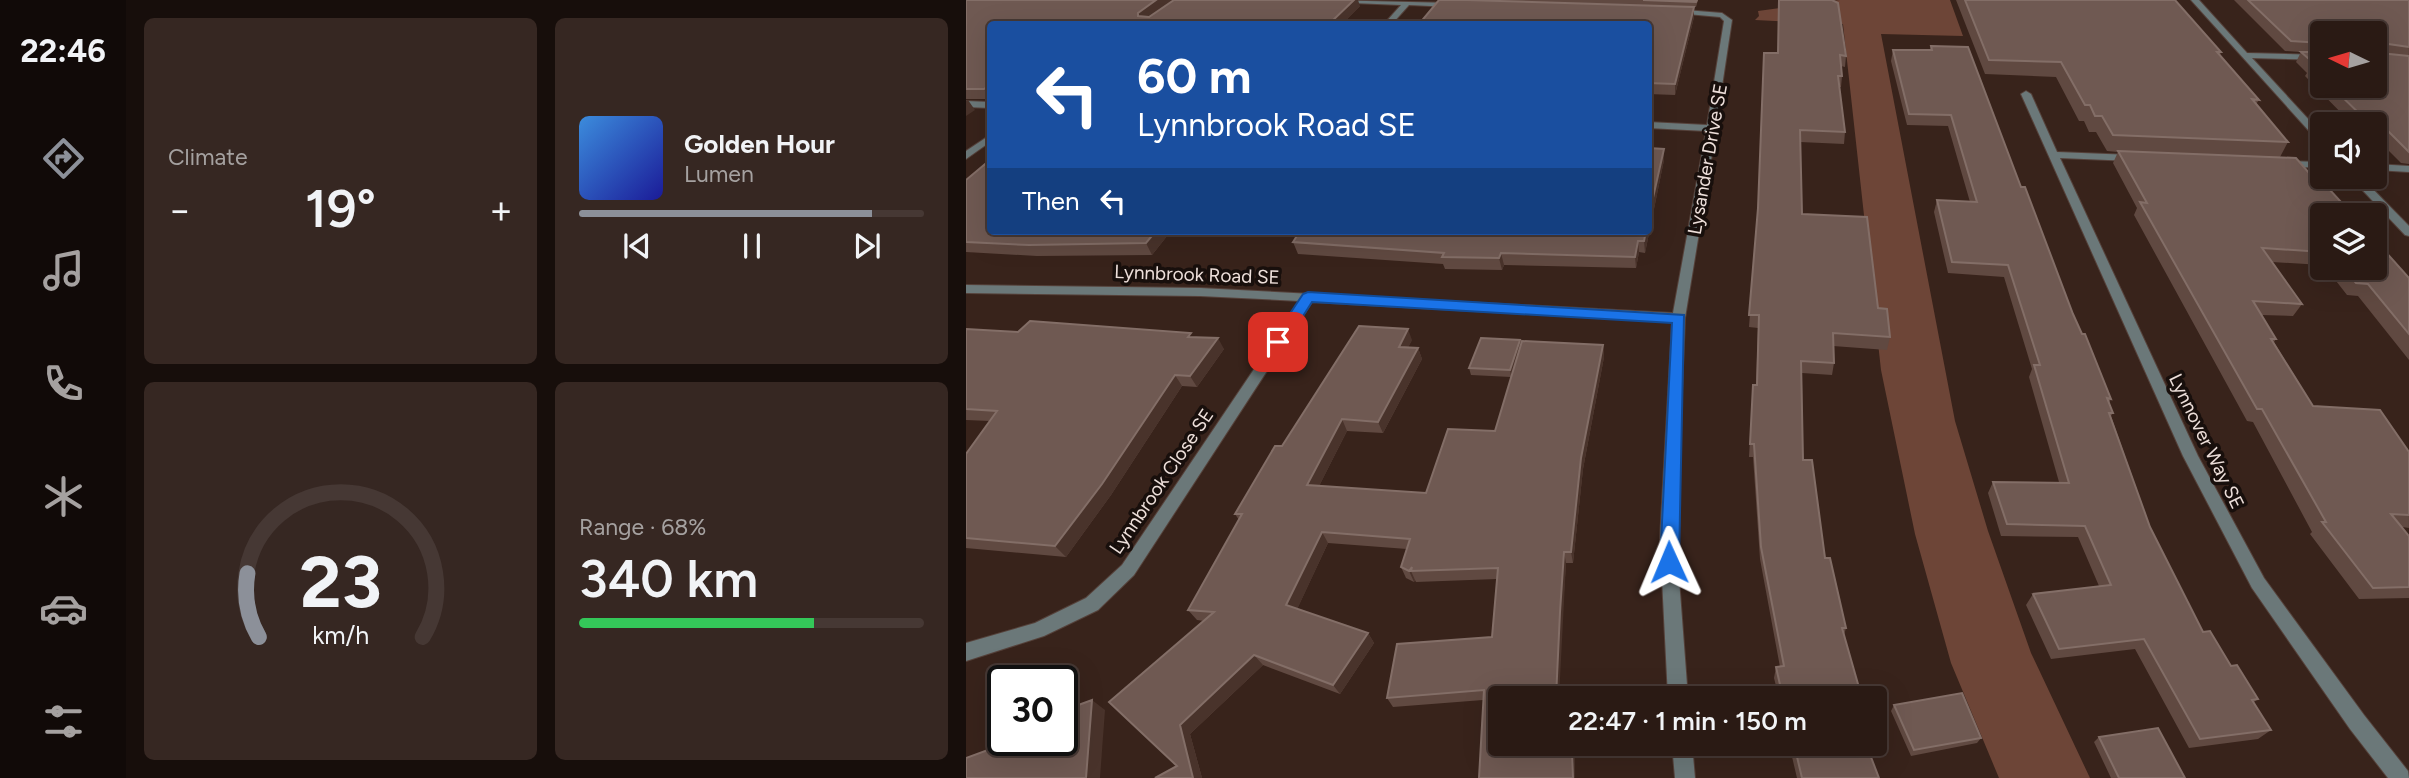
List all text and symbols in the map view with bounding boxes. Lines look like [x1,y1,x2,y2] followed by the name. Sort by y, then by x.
[2310,21,2387,98] north arrow
[2310,21,2387,280] map controls
[20,32,106,70] text: 22:46
[1137,46,1252,105] text: 60 m
[1022,49,1113,140] icon: left
[1683,82,1732,236] street label: Lysander Drive SE
[1137,106,1416,144] text: Lynnbrook Road SE
[2310,112,2387,189] button: sound
[684,128,835,160] text: Golden Hour
[39,134,88,183] icon: directions
[168,143,247,171] text: Climate
[684,160,754,188] text: Lumen
[305,178,376,240] text: 19°
[1094,182,1132,220] icon: left
[1022,185,1080,217] text: Then
[168,187,192,233] text: −
[489,187,513,233] text: +
[2310,203,2387,280] button: layers
[618,227,656,265] icon: previous
[733,227,771,265] icon: pause
[848,227,886,265] icon: next
[39,246,88,295] icon: music
[1114,260,1280,289] street label: Lynnbrook Road SE
[1248,312,1308,372] pin
[1259,323,1297,361] icon: arrive
[39,359,88,408] icon: phone
[2164,370,2249,513] street label: Lynnover Way SE
[1104,404,1219,558] street label: Lynnbrook Close SE
[39,472,88,521] icon: climate
[579,513,706,541] text: Range · 68%
[1632,525,1706,599] position arrow
[299,538,382,625] text: 23
[579,548,758,610] text: 340 km
[39,584,88,633] icon: car
[312,620,369,650] text: km/h
[987,665,1078,756] speed limit sign: 30
[39,697,88,746] icon: filters
[1568,705,1807,737] text: 22:47 · 1 min · 150 m

